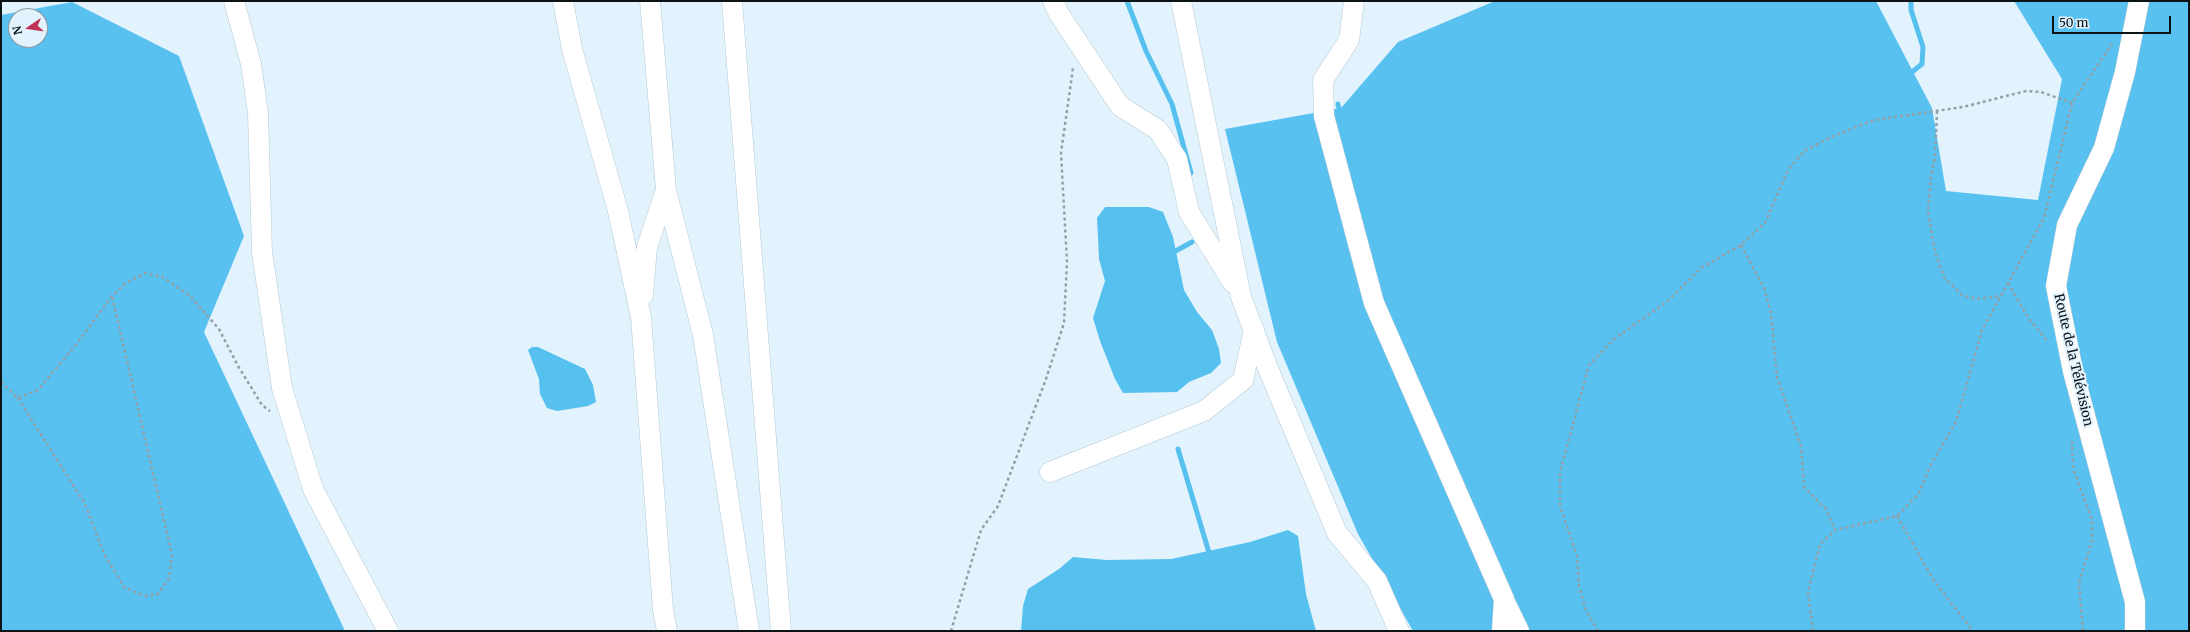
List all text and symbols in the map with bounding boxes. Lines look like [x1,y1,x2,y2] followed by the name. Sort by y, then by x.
[8,8,48,48] north arrow
[2054,8,2173,34] scale bar
[2059,15,2088,30] text: 50 m
[9,25,25,36] text: N
[2050,292,2096,428] street label: Route de la Télévision

